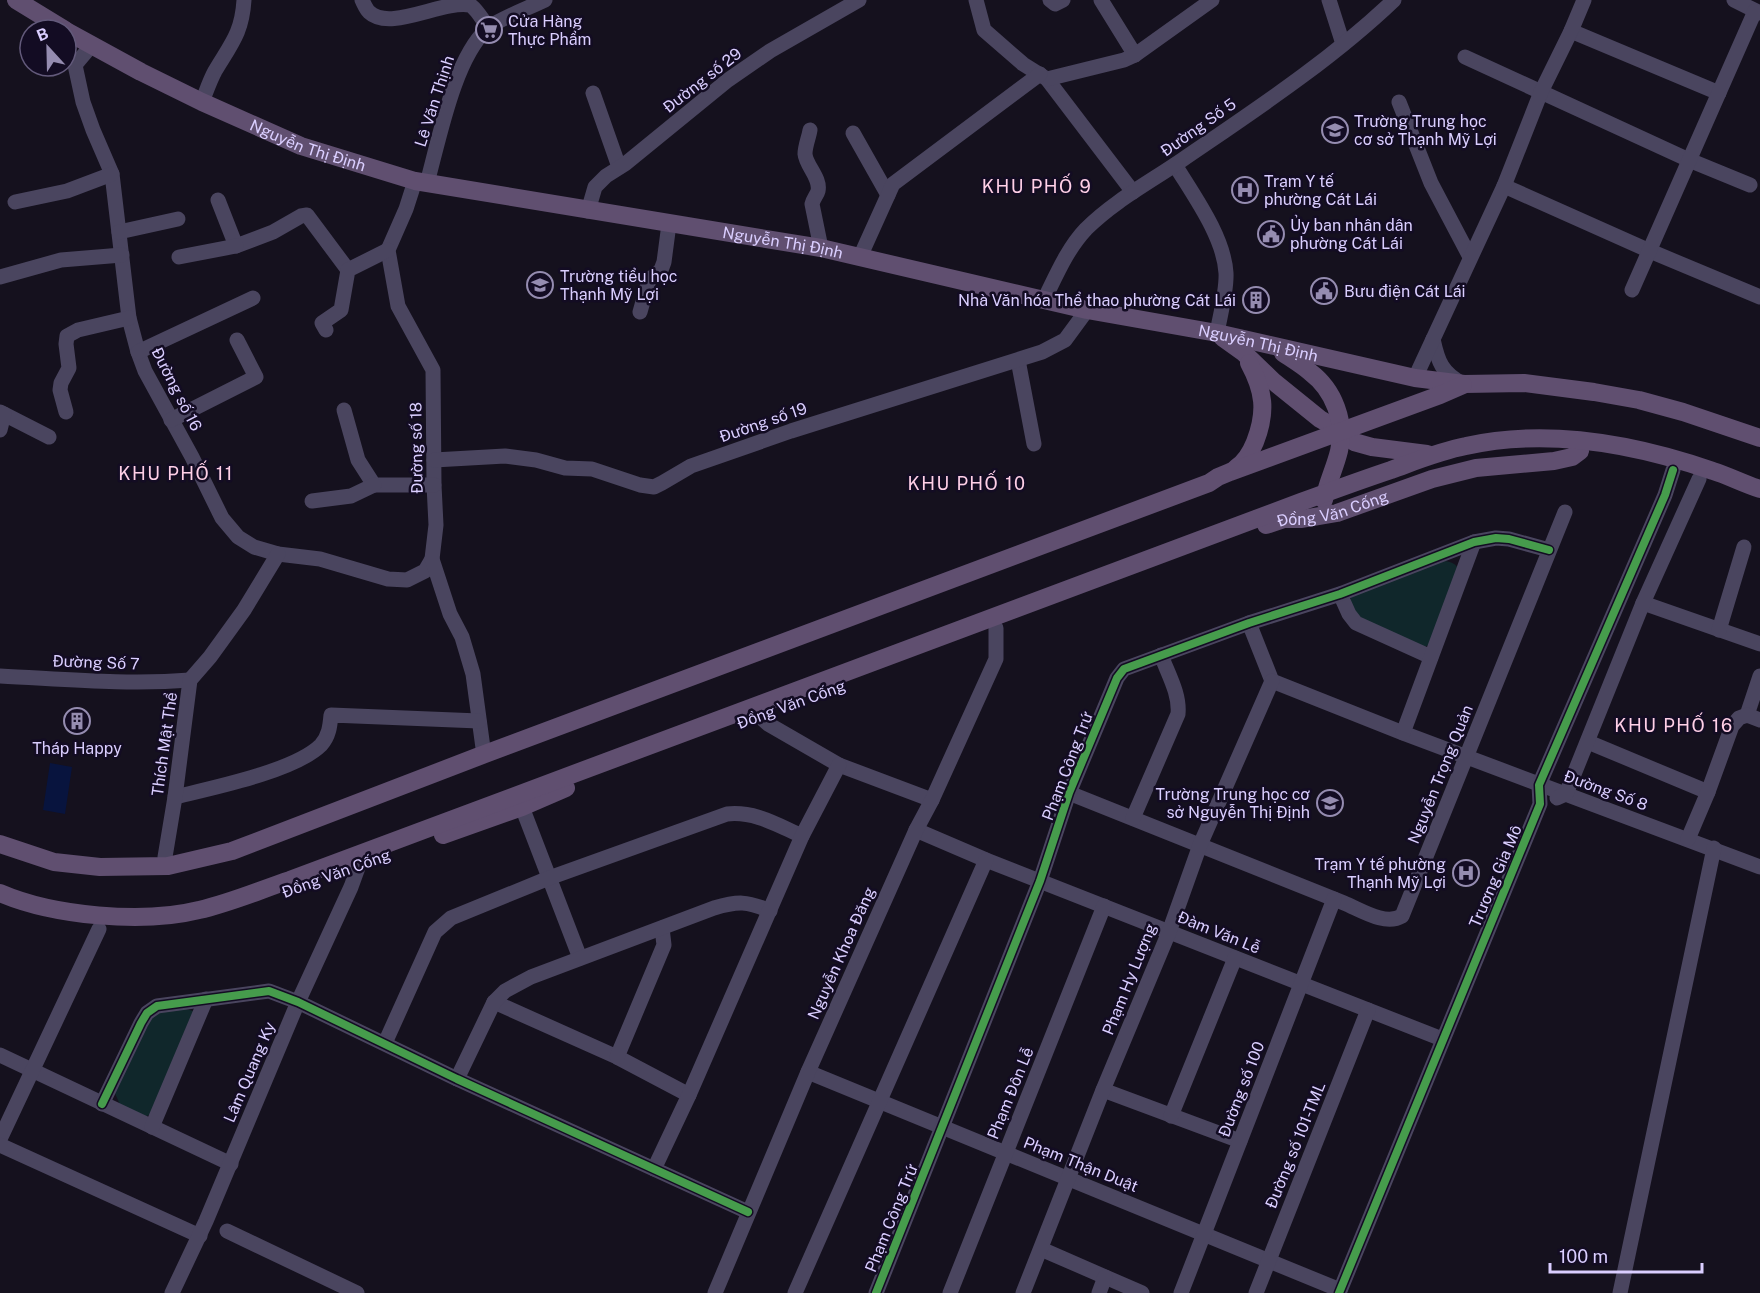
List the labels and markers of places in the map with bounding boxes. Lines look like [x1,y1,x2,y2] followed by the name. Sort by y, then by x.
[508,12,591,49] place label: Cửa Hàng Thực Phẩm
[474,15,504,45] supermarket icon: Cửa Hàng Thực Phẩm
[1354,112,1497,149] place label: Trường Trung học cơ sở Thạnh Mỹ Lợi
[1320,115,1350,145] school or university icon: Trường Trung học cơ sở Thạnh Mỹ Lợi
[1264,172,1377,209] place label: Trạm Y tế phường Cát Lái
[1230,175,1260,205] hospital icon: Trạm Y tế phường Cát Lái
[1290,214,1413,253] place label: Ủy ban nhân dân phường Cát Lái
[1256,219,1286,249] public building icon: Ủy ban nhân dân phường Cát Lái
[560,267,677,304] place label: Trường tiểu học Thạnh Mỹ Lợi
[525,270,555,300] school or university icon: Trường tiểu học Thạnh Mỹ Lợi
[1309,276,1339,306] public building icon: Bưu điện Cát Lái
[1344,282,1465,301] place label: Bưu điện Cát Lái
[1241,285,1271,315] building icon: Nhà Văn hóa Thể thao phường Cát Lái
[958,291,1236,310] place label: Nhà Văn hóa Thể thao phường Cát Lái
[62,706,92,736] building icon: Tháp Happy
[32,739,122,758] place label: Tháp Happy
[1155,785,1310,822] place label: Trường Trung học cơ sở Nguyễn Thị Định
[1315,788,1345,818] school or university icon: Trường Trung học cơ sở Nguyễn Thị Định
[1315,855,1446,892] place label: Trạm Y tế phường Thạnh Mỹ Lợi
[1451,858,1481,888] hospital icon: Trạm Y tế phường Thạnh Mỹ Lợi

